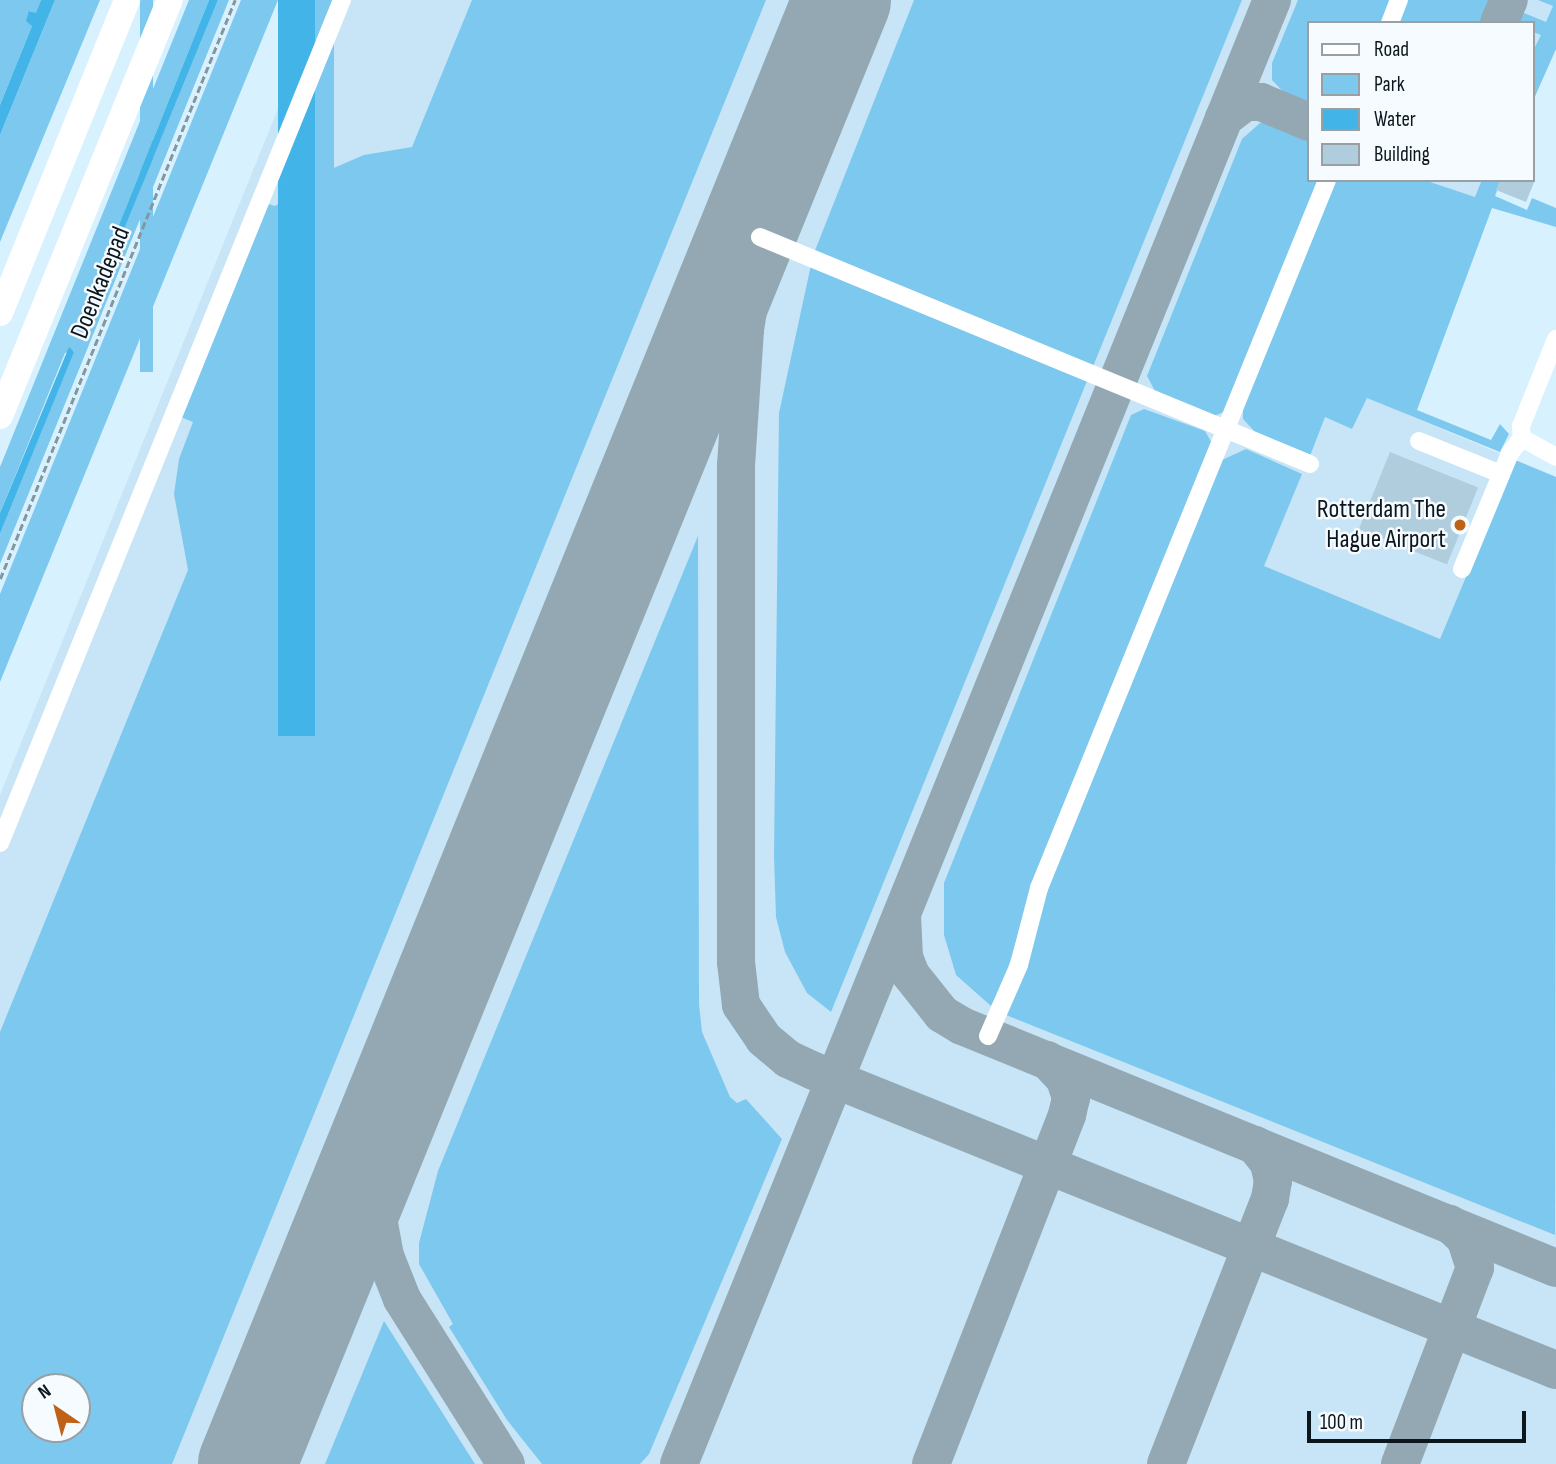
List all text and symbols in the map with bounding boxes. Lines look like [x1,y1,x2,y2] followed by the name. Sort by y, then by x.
[1308,21,1535,182] legend
[1374,37,1409,62] text: Road
[1374,72,1405,97] text: Park
[1374,107,1416,132] text: Water
[1374,142,1430,167] text: Building
[64,222,138,344] street label: Doenkadepad
[1317,494,1446,556] place label: Rotterdam The Hague Airport
[1452,517,1468,533] marker: Rotterdam The Hague Airport
[21,1373,91,1443] north arrow
[34,1380,56,1404] text: N
[1311,1398,1530,1442] scale bar
[1320,1410,1363,1435] text: 100 m

